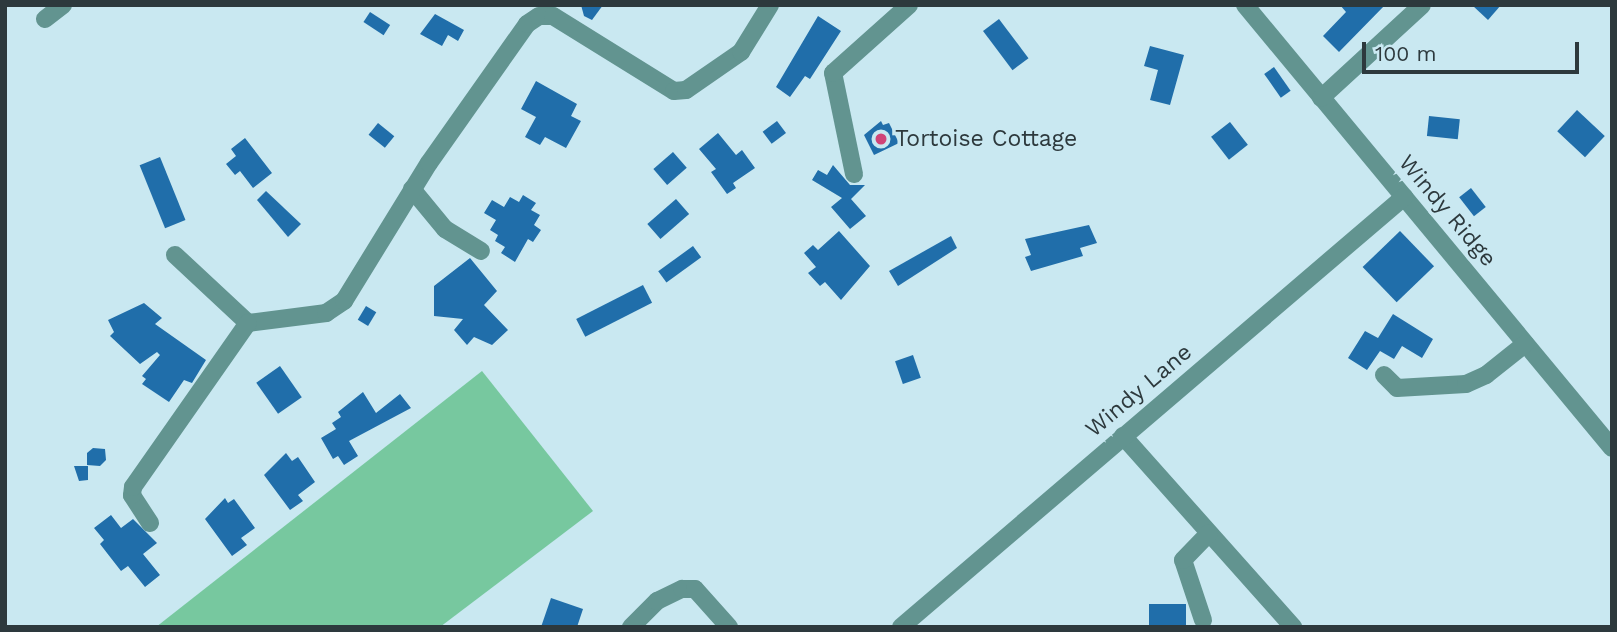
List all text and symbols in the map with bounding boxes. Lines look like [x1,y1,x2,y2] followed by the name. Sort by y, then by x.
[1365,28,1582,72] scale bar
[1375,41,1437,66] text: 100 m
[895,125,1077,153] place label: Tortoise Cottage
[873,131,889,147] marker: Tortoise Cottage
[1392,149,1502,273] street label: Windy Ridge
[1080,338,1198,444] street label: Windy Lane

